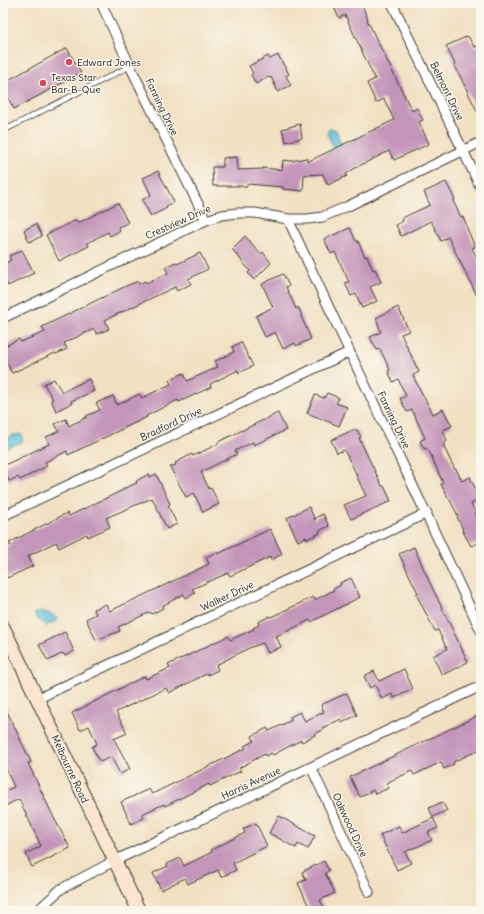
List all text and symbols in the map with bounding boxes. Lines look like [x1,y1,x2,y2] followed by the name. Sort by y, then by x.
[77,56,141,69] place label: Edward Jones
[64,57,74,67] marker: Edward Jones
[427,60,467,122] street label: Belmont Drive
[51,71,101,96] place label: Texas Star Bar-B-Que
[143,76,181,138] street label: Fanning Drive
[38,78,48,88] marker: Texas Star Bar-B-Que
[143,202,213,242] street label: Crestview Drive
[375,389,413,451] street label: Fanning Drive
[138,404,204,444] street label: Bradford Drive
[198,578,256,614] street label: Walker Drive
[49,733,92,805] street label: Melbourne Road
[219,764,283,802] street label: Harris Avenue
[329,791,371,859] street label: Oakwood Drive

